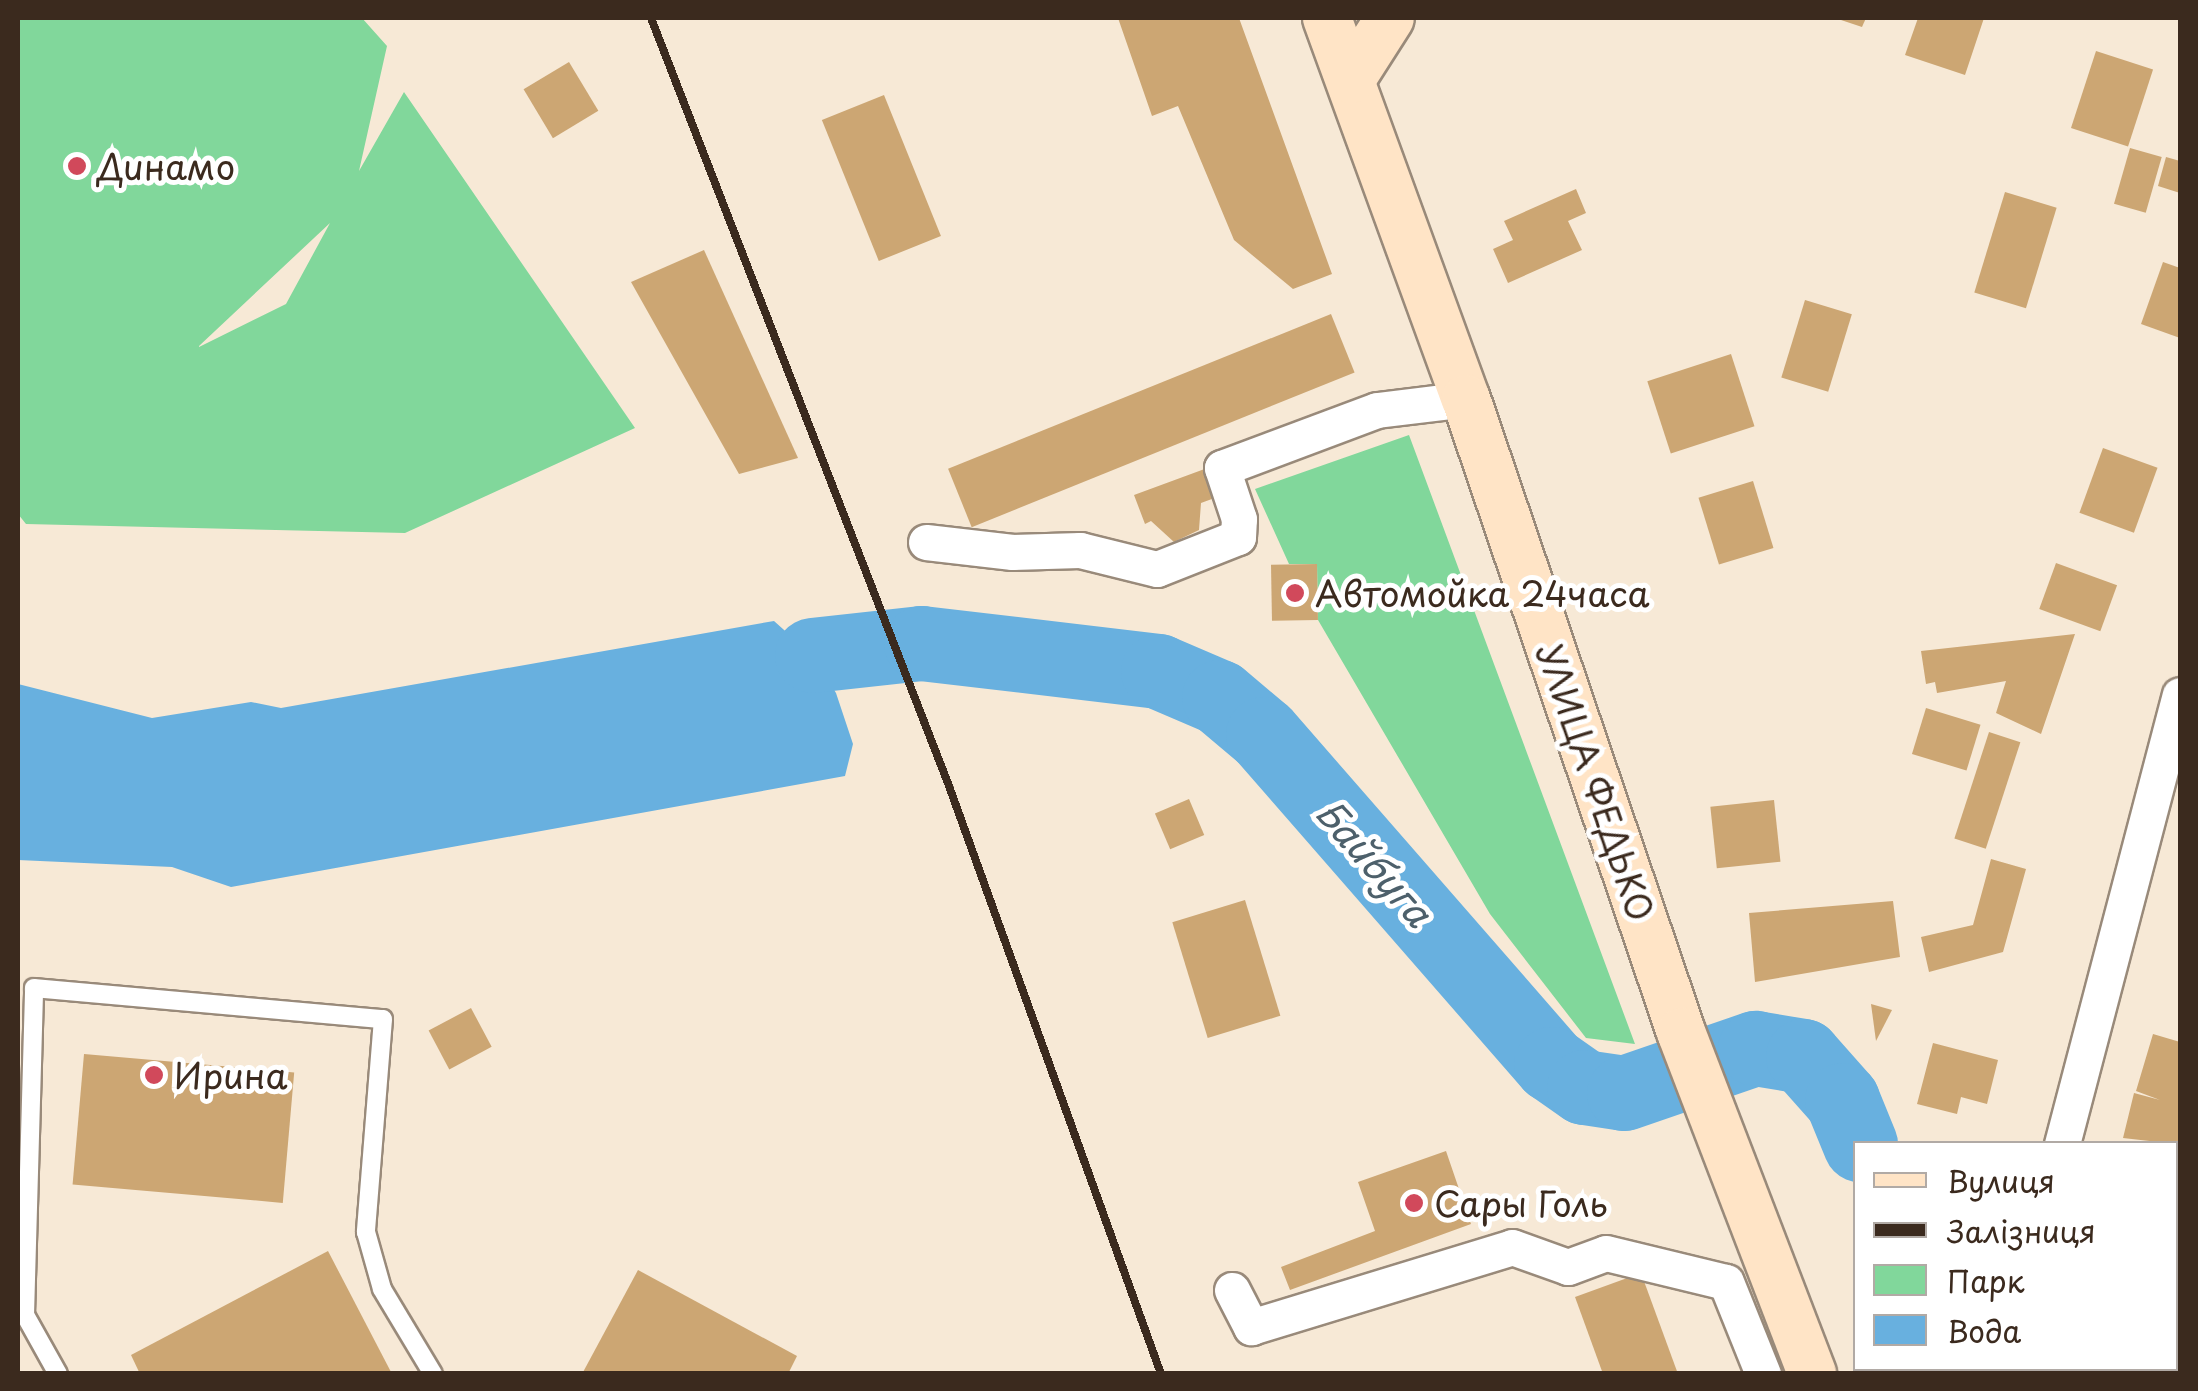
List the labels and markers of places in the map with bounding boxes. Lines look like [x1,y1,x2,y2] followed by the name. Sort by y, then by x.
[97,145,235,187] place label: Динамо
[66,155,88,177] marker: Динамо
[1315,572,1649,614] place label: Автомойка 24часа
[1284,582,1306,604] marker: Автомойка 24часа
[174,1054,288,1096] place label: Ирина
[143,1064,165,1086] marker: Ирина
[1434,1182,1608,1224] place label: Сары Голь
[1403,1192,1425,1214] marker: Сары Голь

